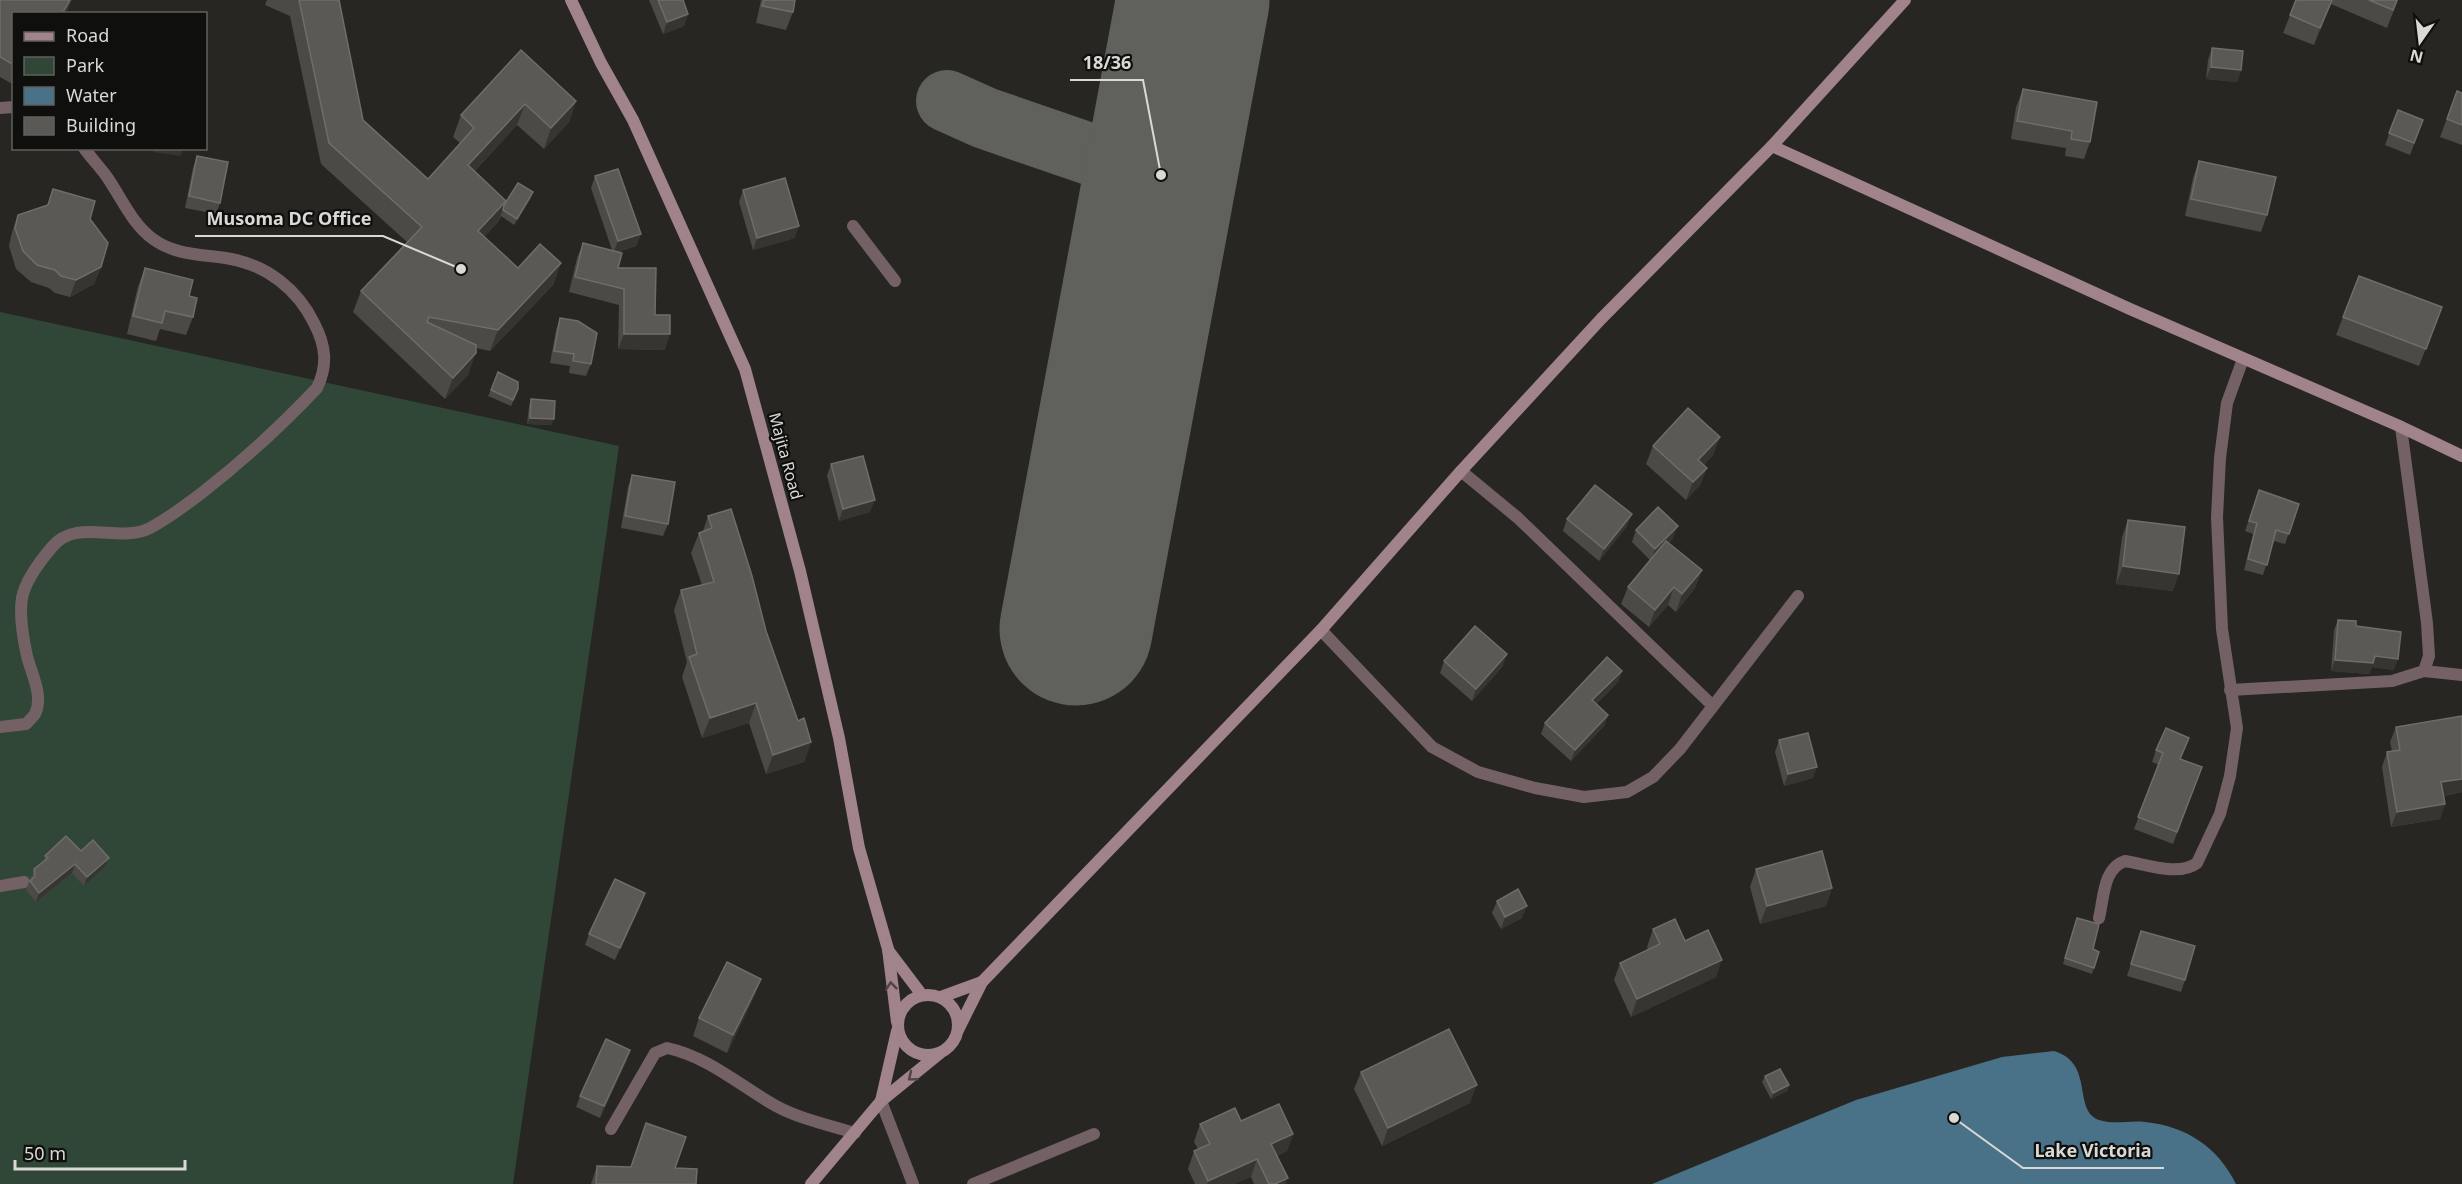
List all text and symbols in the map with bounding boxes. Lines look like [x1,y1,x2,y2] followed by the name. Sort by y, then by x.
[12,12,207,150] legend
[2390,12,2450,72] north arrow
[66,23,109,47] text: Road
[1070,44,1143,80] callout: 18/36
[2407,44,2425,69] text: N
[1083,50,1131,74] text: 18/36
[66,53,104,77] text: Park
[66,83,117,107] text: Water
[66,113,136,137] text: Building
[195,200,383,236] callout: Musoma DC Office
[207,206,371,230] text: Musoma DC Office
[764,410,808,502] street label: Majita Road
[886,981,898,990] one-way arrow
[908,1069,919,1080] one-way arrow
[2023,1132,2164,1168] callout: Lake Victoria
[15,1133,184,1171] scale bar
[2034,1138,2152,1162] text: Lake Victoria
[24,1141,66,1165] text: 50 m

